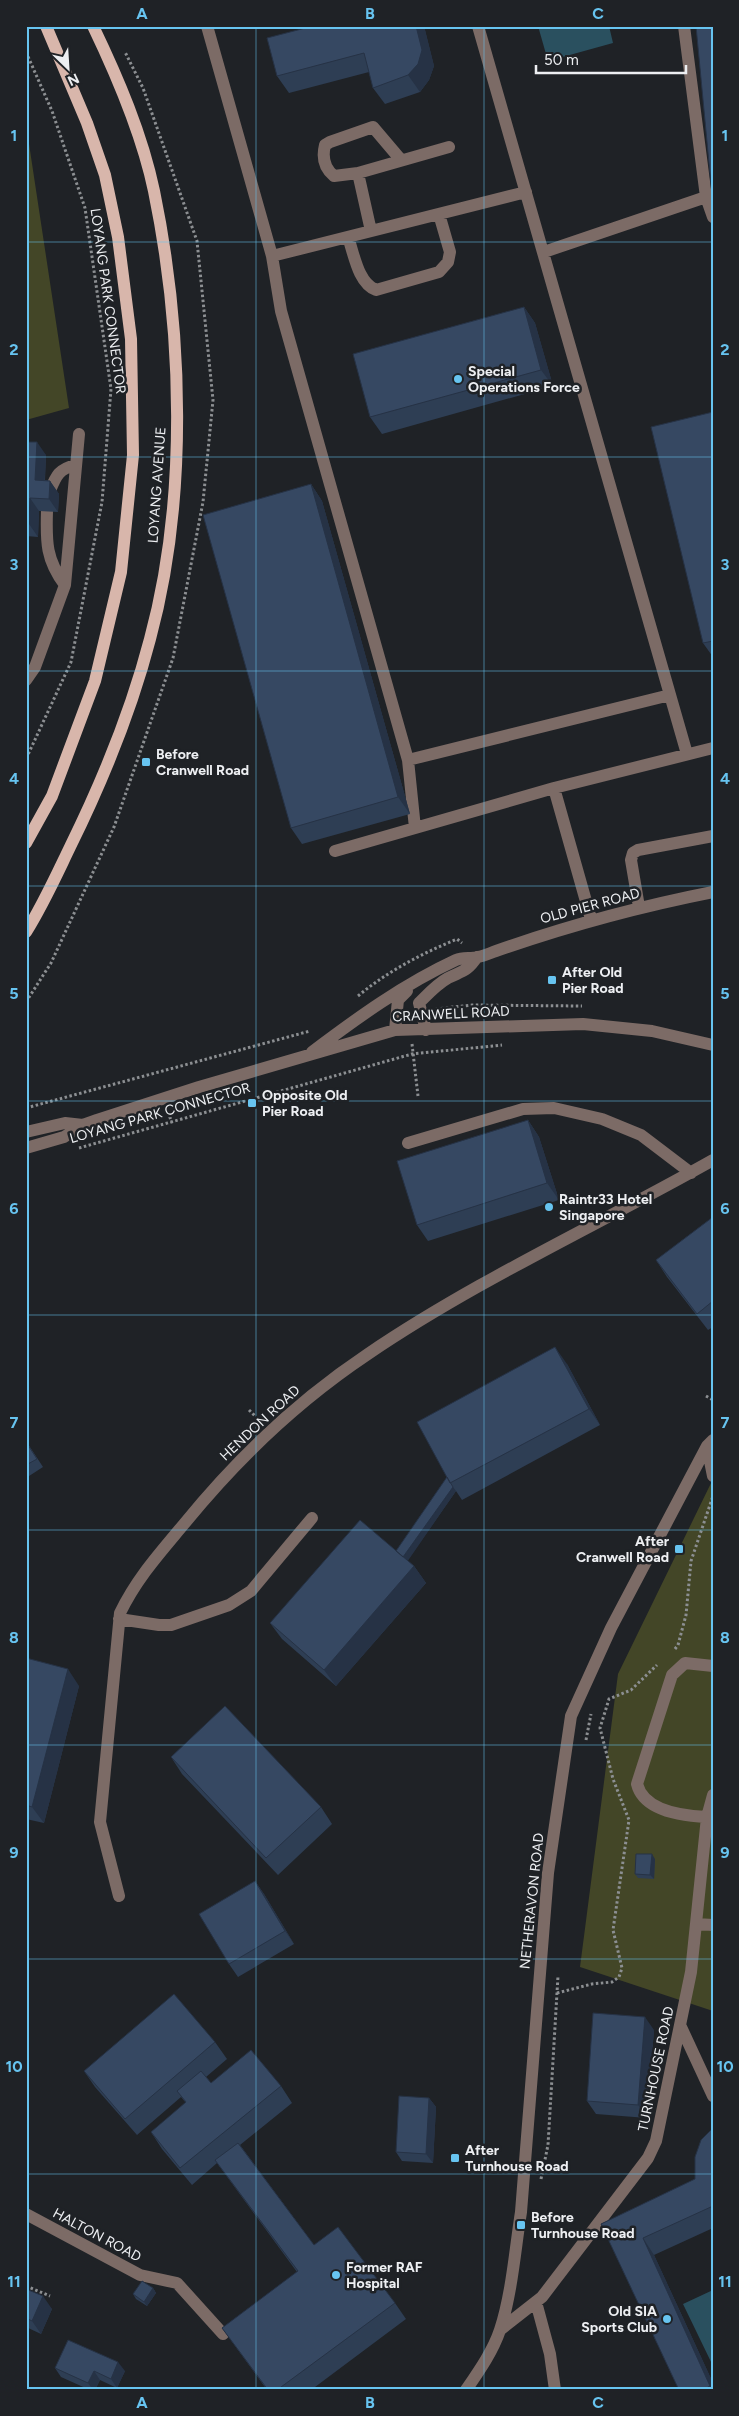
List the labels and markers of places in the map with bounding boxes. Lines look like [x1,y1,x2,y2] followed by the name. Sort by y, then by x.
[468,363,580,396] place label: Special Operations Force
[452,373,464,385] marker: Special Operations Force
[156,746,249,779] place label: Before Cranwell Road
[140,756,152,768] marker: Before Cranwell Road
[562,964,623,997] place label: After Old Pier Road
[546,974,558,986] marker: After Old Pier Road
[262,1087,348,1120] place label: Opposite Old Pier Road
[246,1097,258,1109] marker: Opposite Old Pier Road
[559,1191,652,1224] place label: Raintr33 Hotel Singapore
[543,1201,555,1213] marker: Raintr33 Hotel Singapore
[576,1533,670,1566] place label: After Cranwell Road
[673,1543,685,1555] marker: After Cranwell Road
[465,2142,569,2175] place label: After Turnhouse Road
[449,2152,461,2164] marker: After Turnhouse Road
[531,2209,635,2242] place label: Before Turnhouse Road
[515,2219,527,2231] marker: Before Turnhouse Road
[346,2259,423,2292] place label: Former RAF Hospital
[330,2269,342,2281] marker: Former RAF Hospital
[581,2303,657,2336] place label: Old SIA Sports Club
[661,2313,673,2325] marker: Old SIA Sports Club

